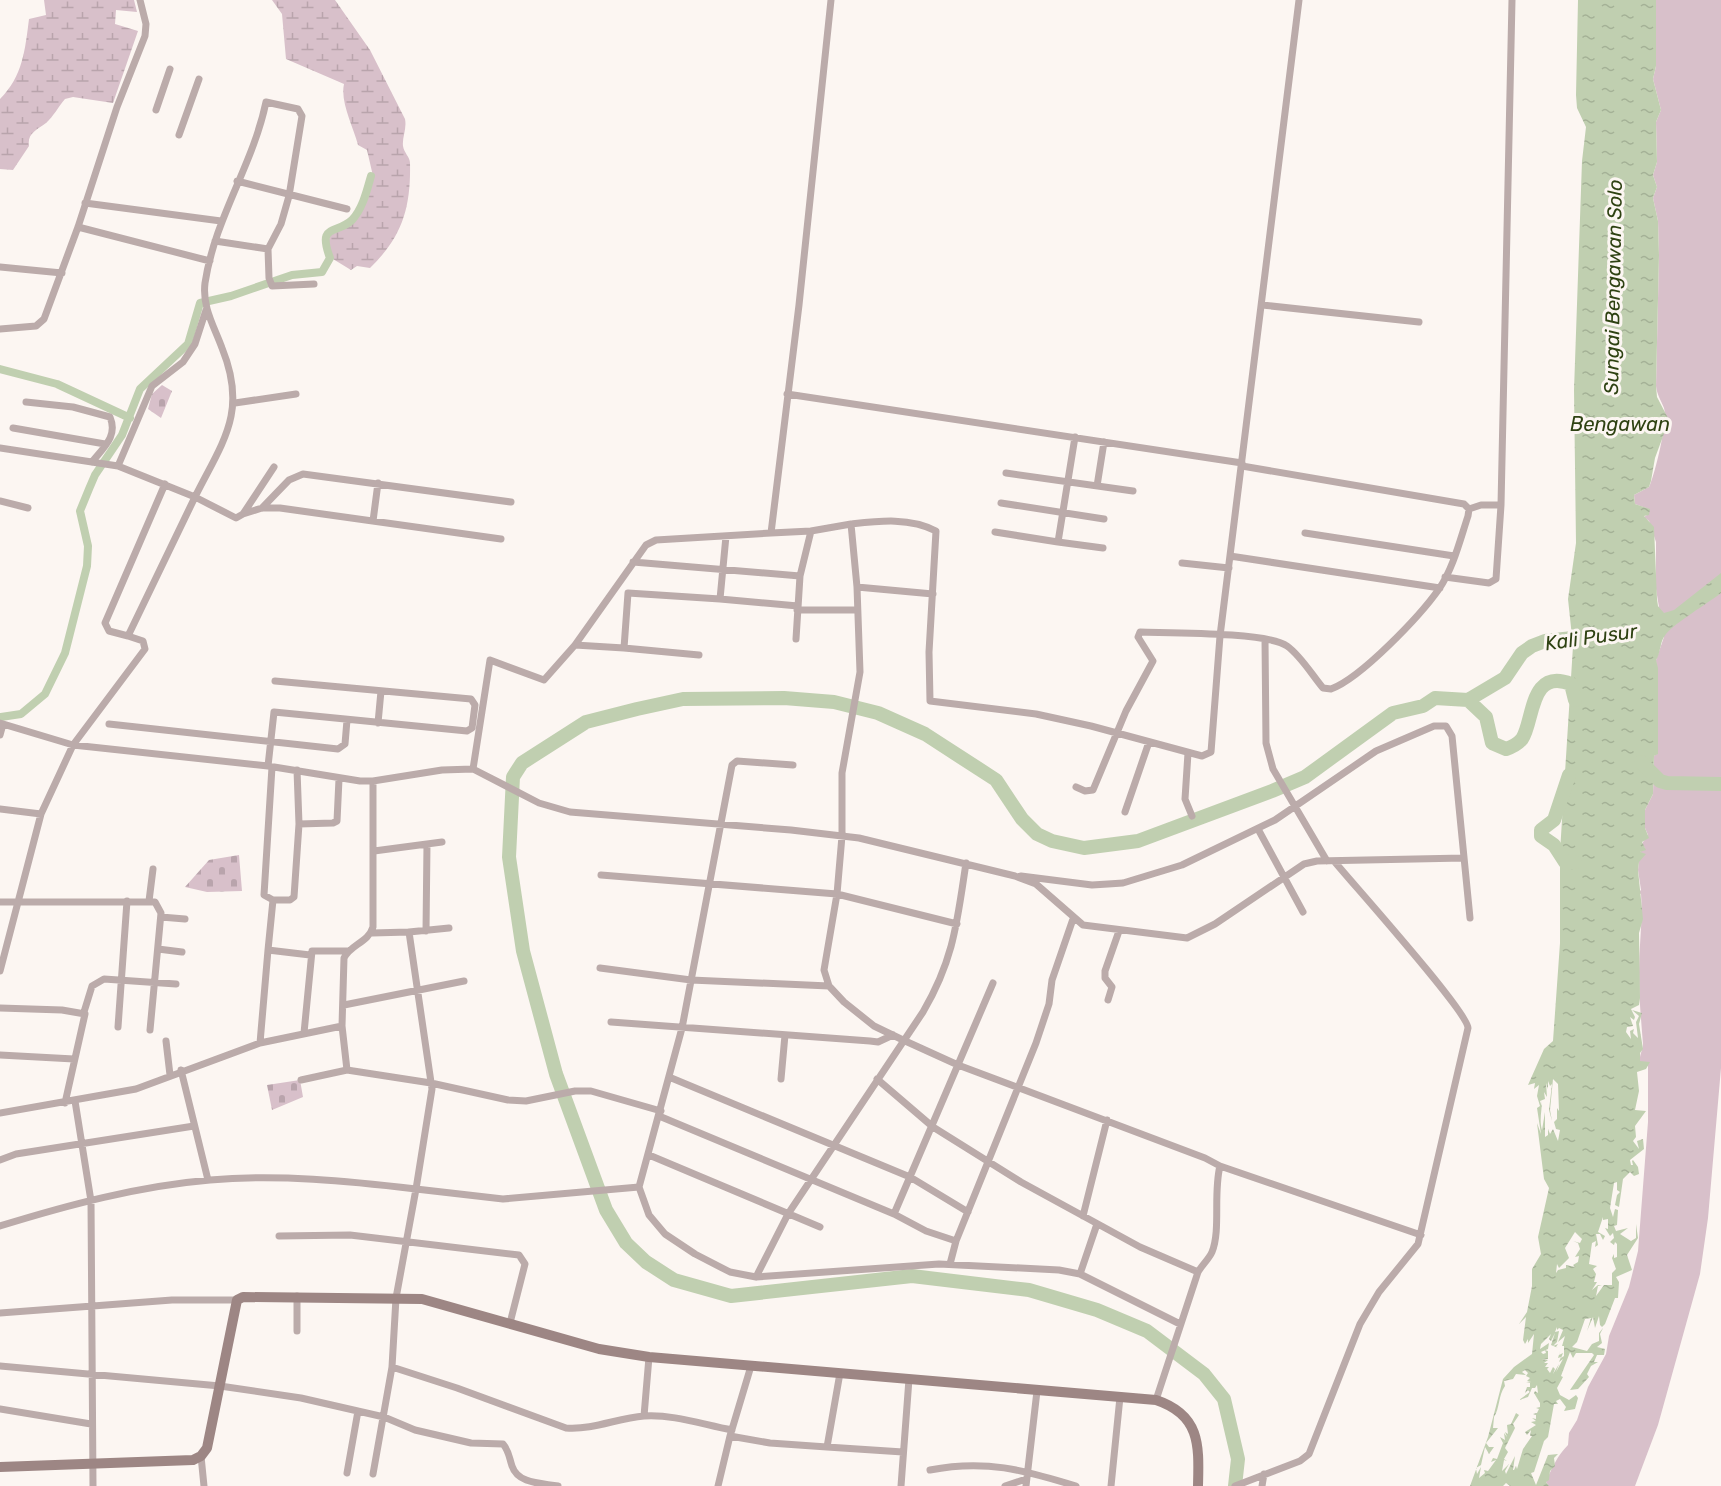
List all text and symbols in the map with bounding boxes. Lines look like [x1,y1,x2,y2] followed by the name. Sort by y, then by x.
[1599,179,1627,395] water label: Sungai Bengawan Solo
[1570,412,1670,436] water label: Bengawan
[1543,618,1640,655] water label: Kali Pusur

